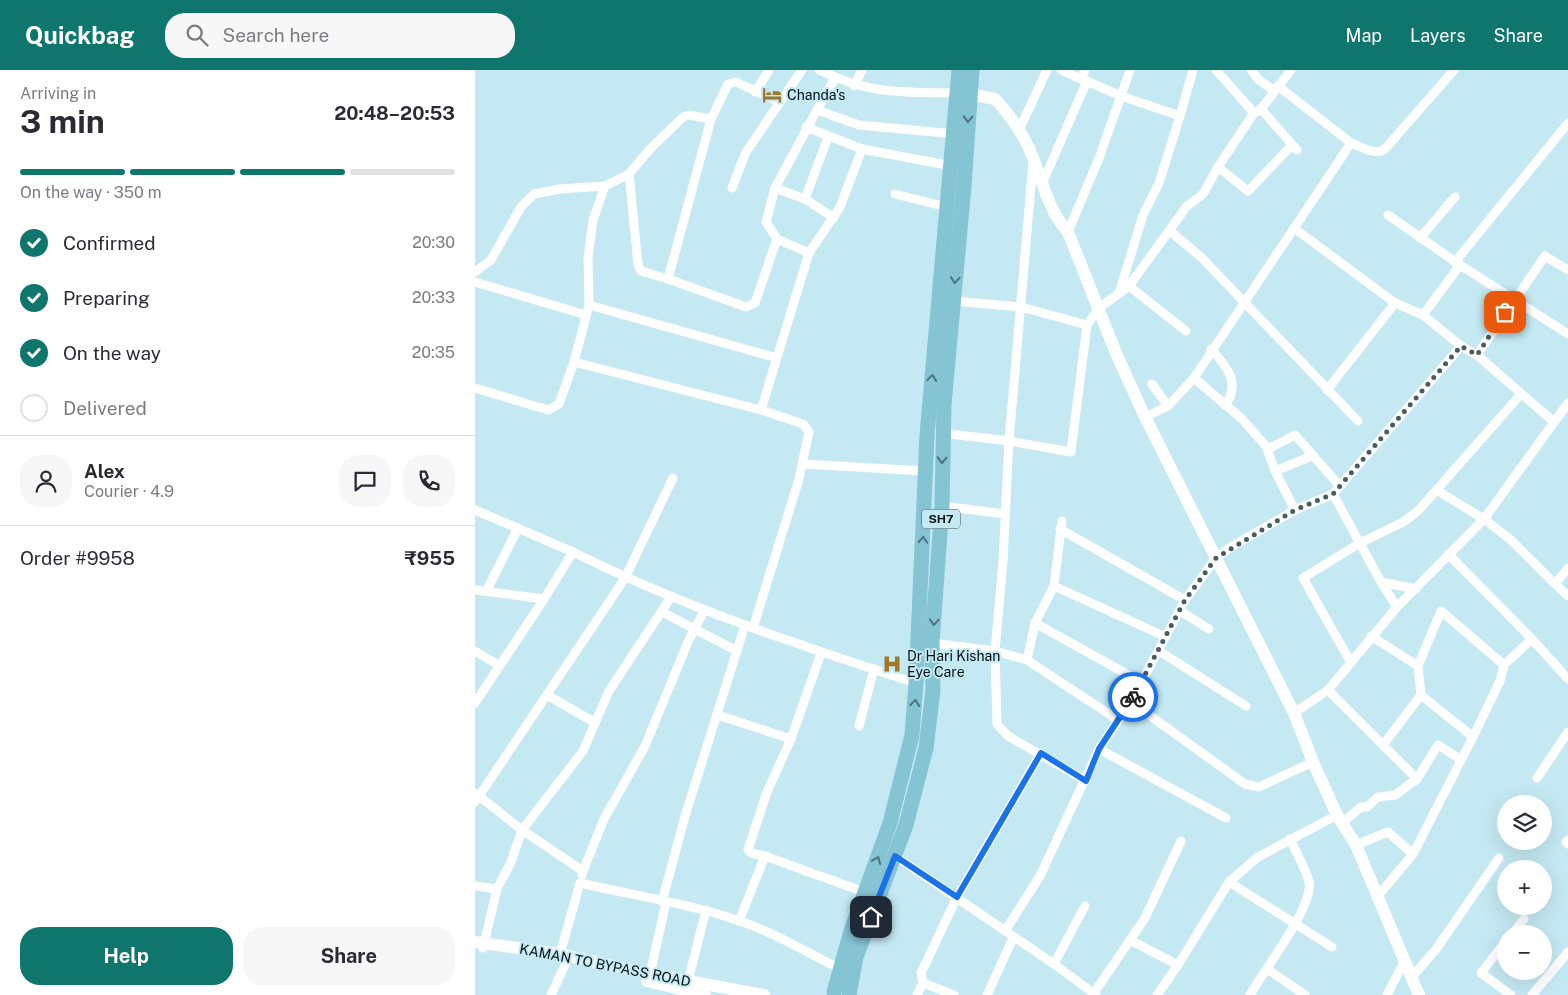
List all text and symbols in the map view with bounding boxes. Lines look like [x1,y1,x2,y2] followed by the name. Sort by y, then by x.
[165,13,515,58] search box
[25,21,135,49] text: Quickbag
[183,21,211,49] icon: search
[223,24,329,46] text: Search here
[1346,25,1382,46] text: Map
[1410,25,1466,46] text: Layers
[1494,25,1543,46] text: Share
[20,84,96,103] text: Arriving in
[761,84,783,106] hotel icon: Chanda's
[787,87,845,103] place label: Chanda's
[334,102,455,124] text: 20:48–20:53
[20,103,105,140] text: 3 min
[963,115,974,123] one-way arrow
[20,183,162,202] text: On the way · 350 m
[20,229,48,257] icon: check
[63,232,156,254] text: Confirmed
[412,233,455,252] text: 20:30
[949,277,960,285] one-way arrow
[20,284,48,312] icon: check
[63,287,150,309] text: Preparing
[412,288,455,307] text: 20:33
[1484,291,1526,333] pin
[1491,298,1519,326] icon: bag
[20,339,48,367] icon: check
[63,342,161,364] text: On the way
[412,343,455,362] text: 20:35
[926,374,937,382] one-way arrow
[63,397,147,419] text: Delivered
[20,455,72,507] button: person
[339,455,391,507] button: chat
[403,455,455,507] button: phone
[937,456,947,464] one-way arrow
[84,460,125,482] text: Alex
[84,482,174,501] text: Courier · 4.9
[922,509,960,528] road number: SH7
[917,536,928,544] one-way arrow
[20,547,135,569] text: Order #9958
[405,547,455,569] text: ₹955
[928,618,939,626] one-way arrow
[907,648,1000,680] place label: Dr Hari Kishan Eye Care
[881,653,903,675] hospital icon: Dr Hari Kishan Eye Care
[1108,672,1158,722] courier
[1119,683,1147,711] icon: bike
[909,698,920,706] one-way arrow
[1497,795,1552,980] map controls
[1497,795,1552,850] button: layers
[871,856,881,865] one-way arrow
[1497,860,1552,915] button: +
[850,896,892,938] pin
[857,903,885,931] icon: home
[1497,925,1552,980] button: −
[20,927,233,985] button: Help
[243,927,455,985] button: Share
[518,941,692,989] street label: KAMAN TO BYPASS ROAD

